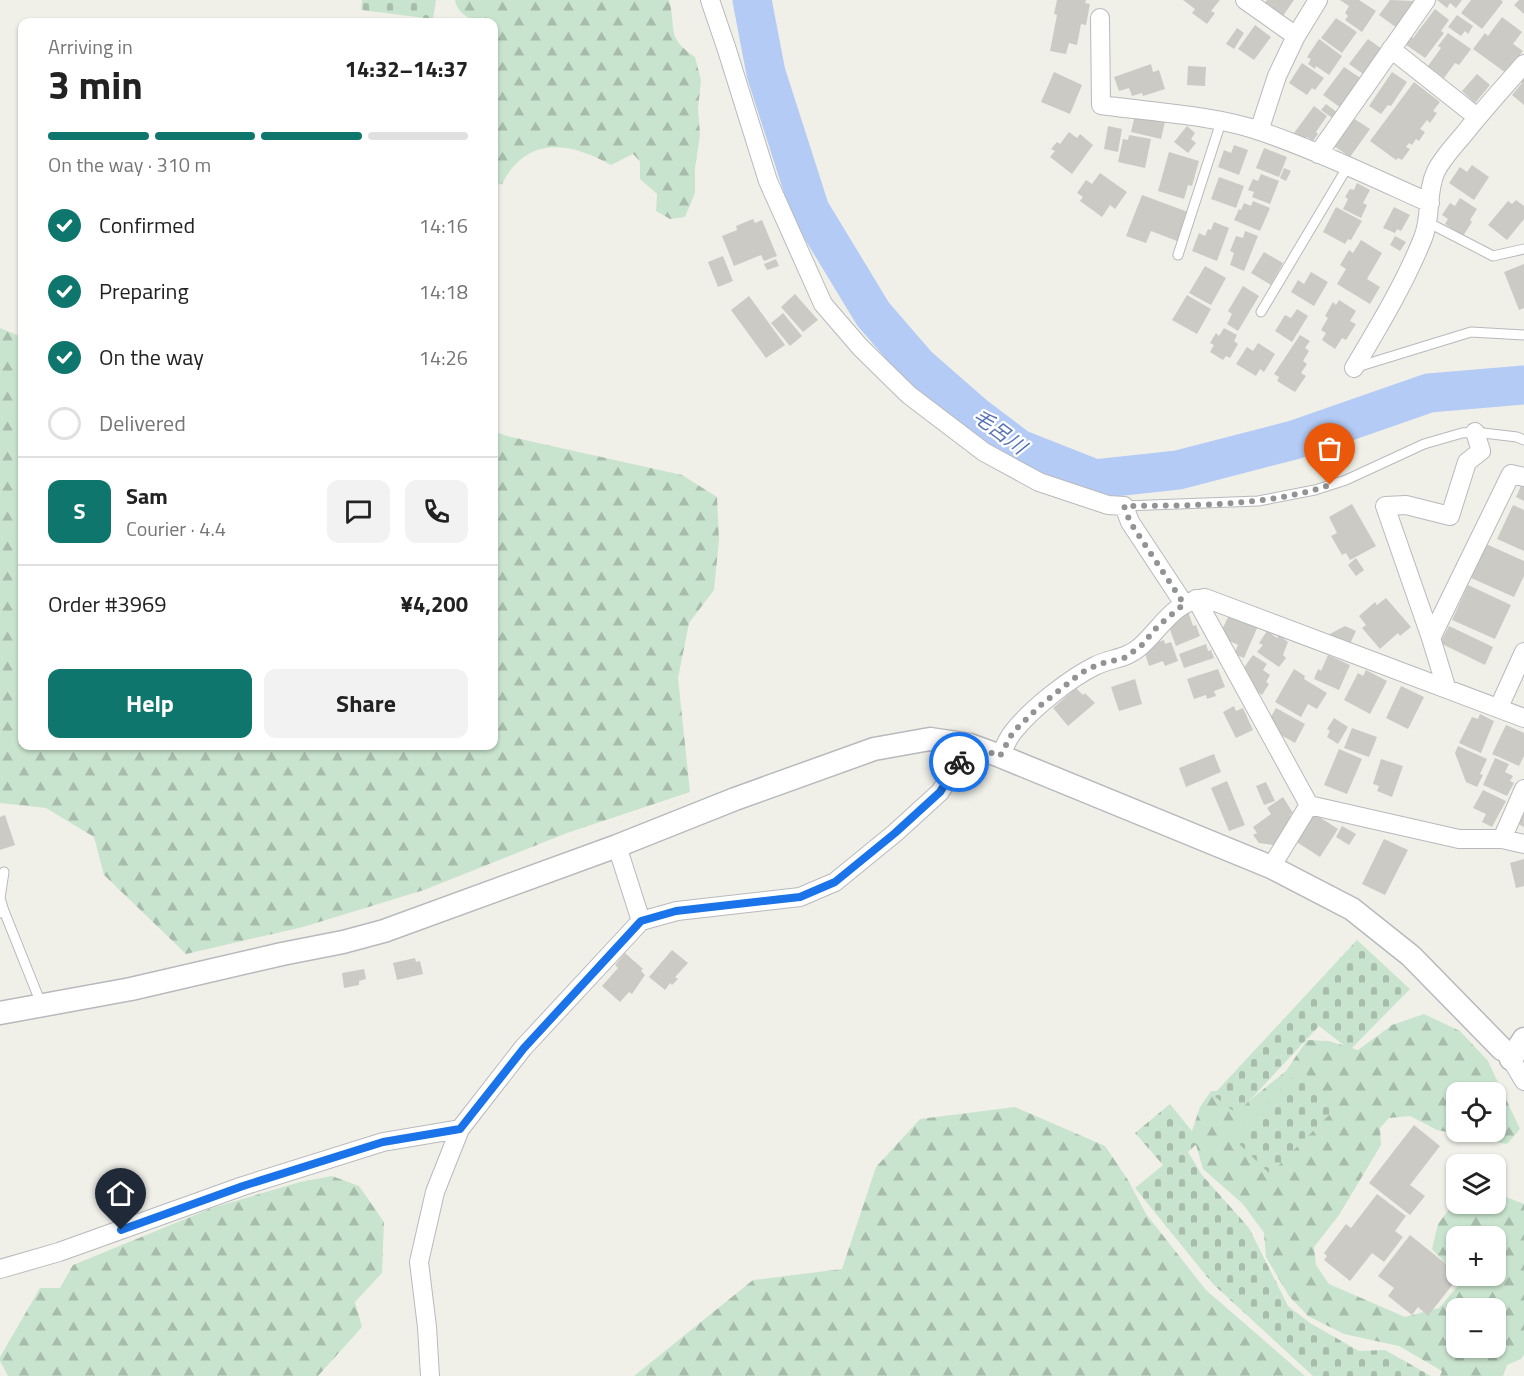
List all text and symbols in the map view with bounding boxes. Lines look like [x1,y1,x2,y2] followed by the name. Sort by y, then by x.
[48,31,133,62] text: Arriving in
[345,52,468,86] text: 14:32–14:37
[48,55,143,114] text: 3 min
[48,149,211,180] text: On the way · 310 m
[99,208,195,242] text: Confirmed
[48,209,81,242] icon: check
[419,210,468,241] text: 14:16
[99,274,189,308] text: Preparing
[48,275,81,308] icon: check
[419,276,468,307] text: 14:18
[99,340,204,374] text: On the way
[48,341,81,374] icon: check
[419,342,468,373] text: 14:26
[967,401,1035,463] water label: 毛呂川
[99,406,186,440] text: Delivered
[1304,423,1355,485] pin
[1313,432,1346,465] icon: bag
[126,479,168,513] text: Sam
[327,480,390,543] button: chat
[405,480,468,543] button: phone
[74,494,85,528] text: S
[126,513,226,544] text: Courier · 4.4
[48,587,167,621] text: Order #3969
[401,587,468,621] text: ¥4,200
[48,669,252,738] button: Help
[264,669,468,738] button: Share
[929,732,989,792] courier
[943,746,976,779] icon: bike
[1446,1082,1506,1358] map controls
[1446,1082,1506,1142] button: locate
[1446,1154,1506,1214] button: layers
[95,1168,146,1230] pin
[104,1177,137,1210] icon: home
[1446,1226,1506,1286] button: +
[1446,1298,1506,1358] button: −

